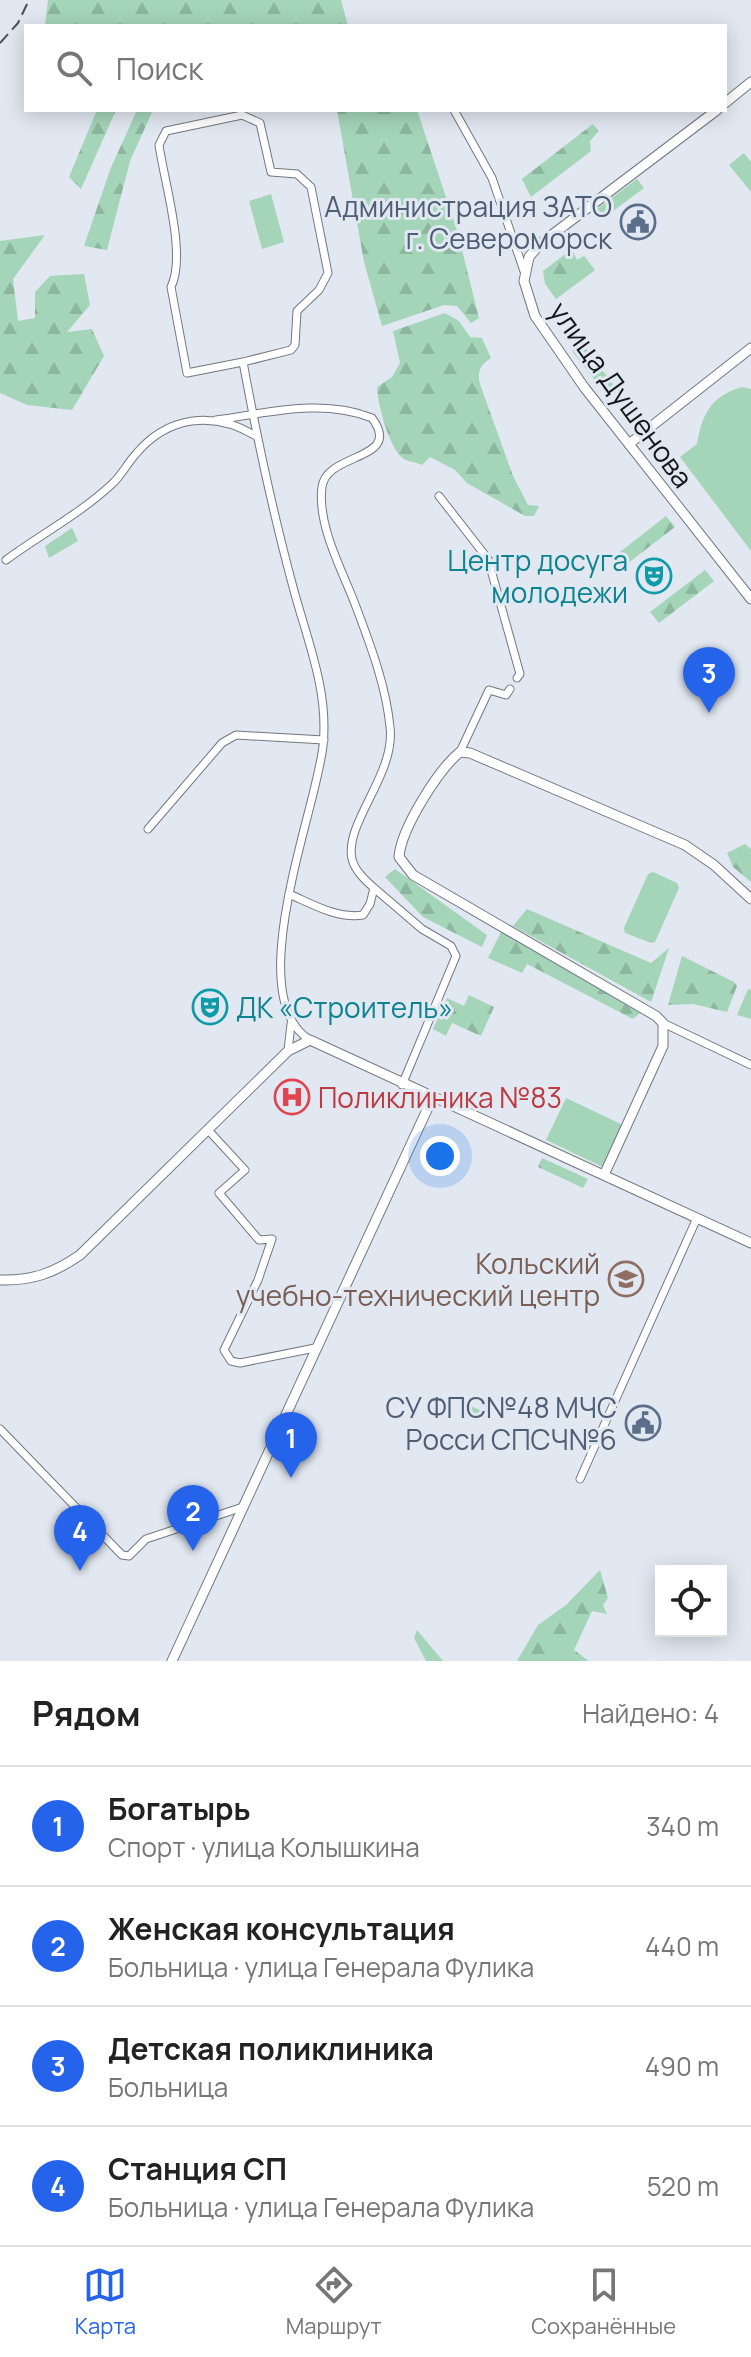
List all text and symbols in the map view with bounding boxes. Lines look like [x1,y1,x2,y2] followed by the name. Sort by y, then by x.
[24,24,727,112] search box
[52,46,96,90] icon: search
[116,48,203,89] text: Поиск
[324,187,613,257] place label: Администрация ЗАТО г. Североморск
[619,203,657,241] public building icon: Администрация ЗАТО г. Североморск
[542,293,702,495] street label: улица Душенова
[448,541,628,611] place label: Центр досуга молодежи
[635,557,673,595] theatre icon: Центр досуга молодежи
[683,647,735,713] pin: 3
[191,988,229,1026] theatre icon: ДК «Строитель»
[236,988,453,1026] place label: ДК «Строитель»
[273,1078,311,1116] hospital icon: Поликлиника №83
[318,1078,562,1116] place label: Поликлиника №83
[420,1136,460,1176] your location
[236,1244,600,1314] place label: Кольский учебно-технический центр
[607,1260,645,1298] school or university icon: Кольский учебно-технический центр
[386,1388,617,1458] place label: СУ ФПС№48 МЧС Росси СПСЧ№6
[624,1404,662,1442] public building icon: СУ ФПС№48 МЧС Росси СПСЧ№6
[265,1412,317,1478] pin: 1
[167,1485,219,1551] pin: 2
[54,1505,106,1571] pin: 4
[655,1565,727,1637] map controls
[655,1565,727,1637] button: locate
[32,1690,141,1736] text: Рядом
[582,1695,719,1731] text: Найдено: 4
[108,1788,251,1829] text: Богатырь
[52,1808,64,1844] text: 1
[646,1808,719,1844] text: 340 m
[108,1829,420,1865] text: Спорт · улица Колышкина
[108,1908,455,1949] text: Женская консультация
[50,1928,66,1964] text: 2
[645,1928,719,1964] text: 440 m
[108,1949,534,1985] text: Больница · улица Генерала Фулика
[108,2028,434,2069] text: Детская поликлиника
[50,2048,66,2084] text: 3
[645,2048,719,2084] text: 490 m
[108,2069,228,2105] text: Больница
[108,2148,287,2189] text: Станция СП
[50,2168,66,2204] text: 4
[647,2168,719,2204] text: 520 m
[108,2189,534,2225] text: Больница · улица Генерала Фулика
[75,2263,136,2341] tab: Карта
[286,2263,382,2341] tab: Маршрут
[531,2263,676,2341] tab: Сохранённые

